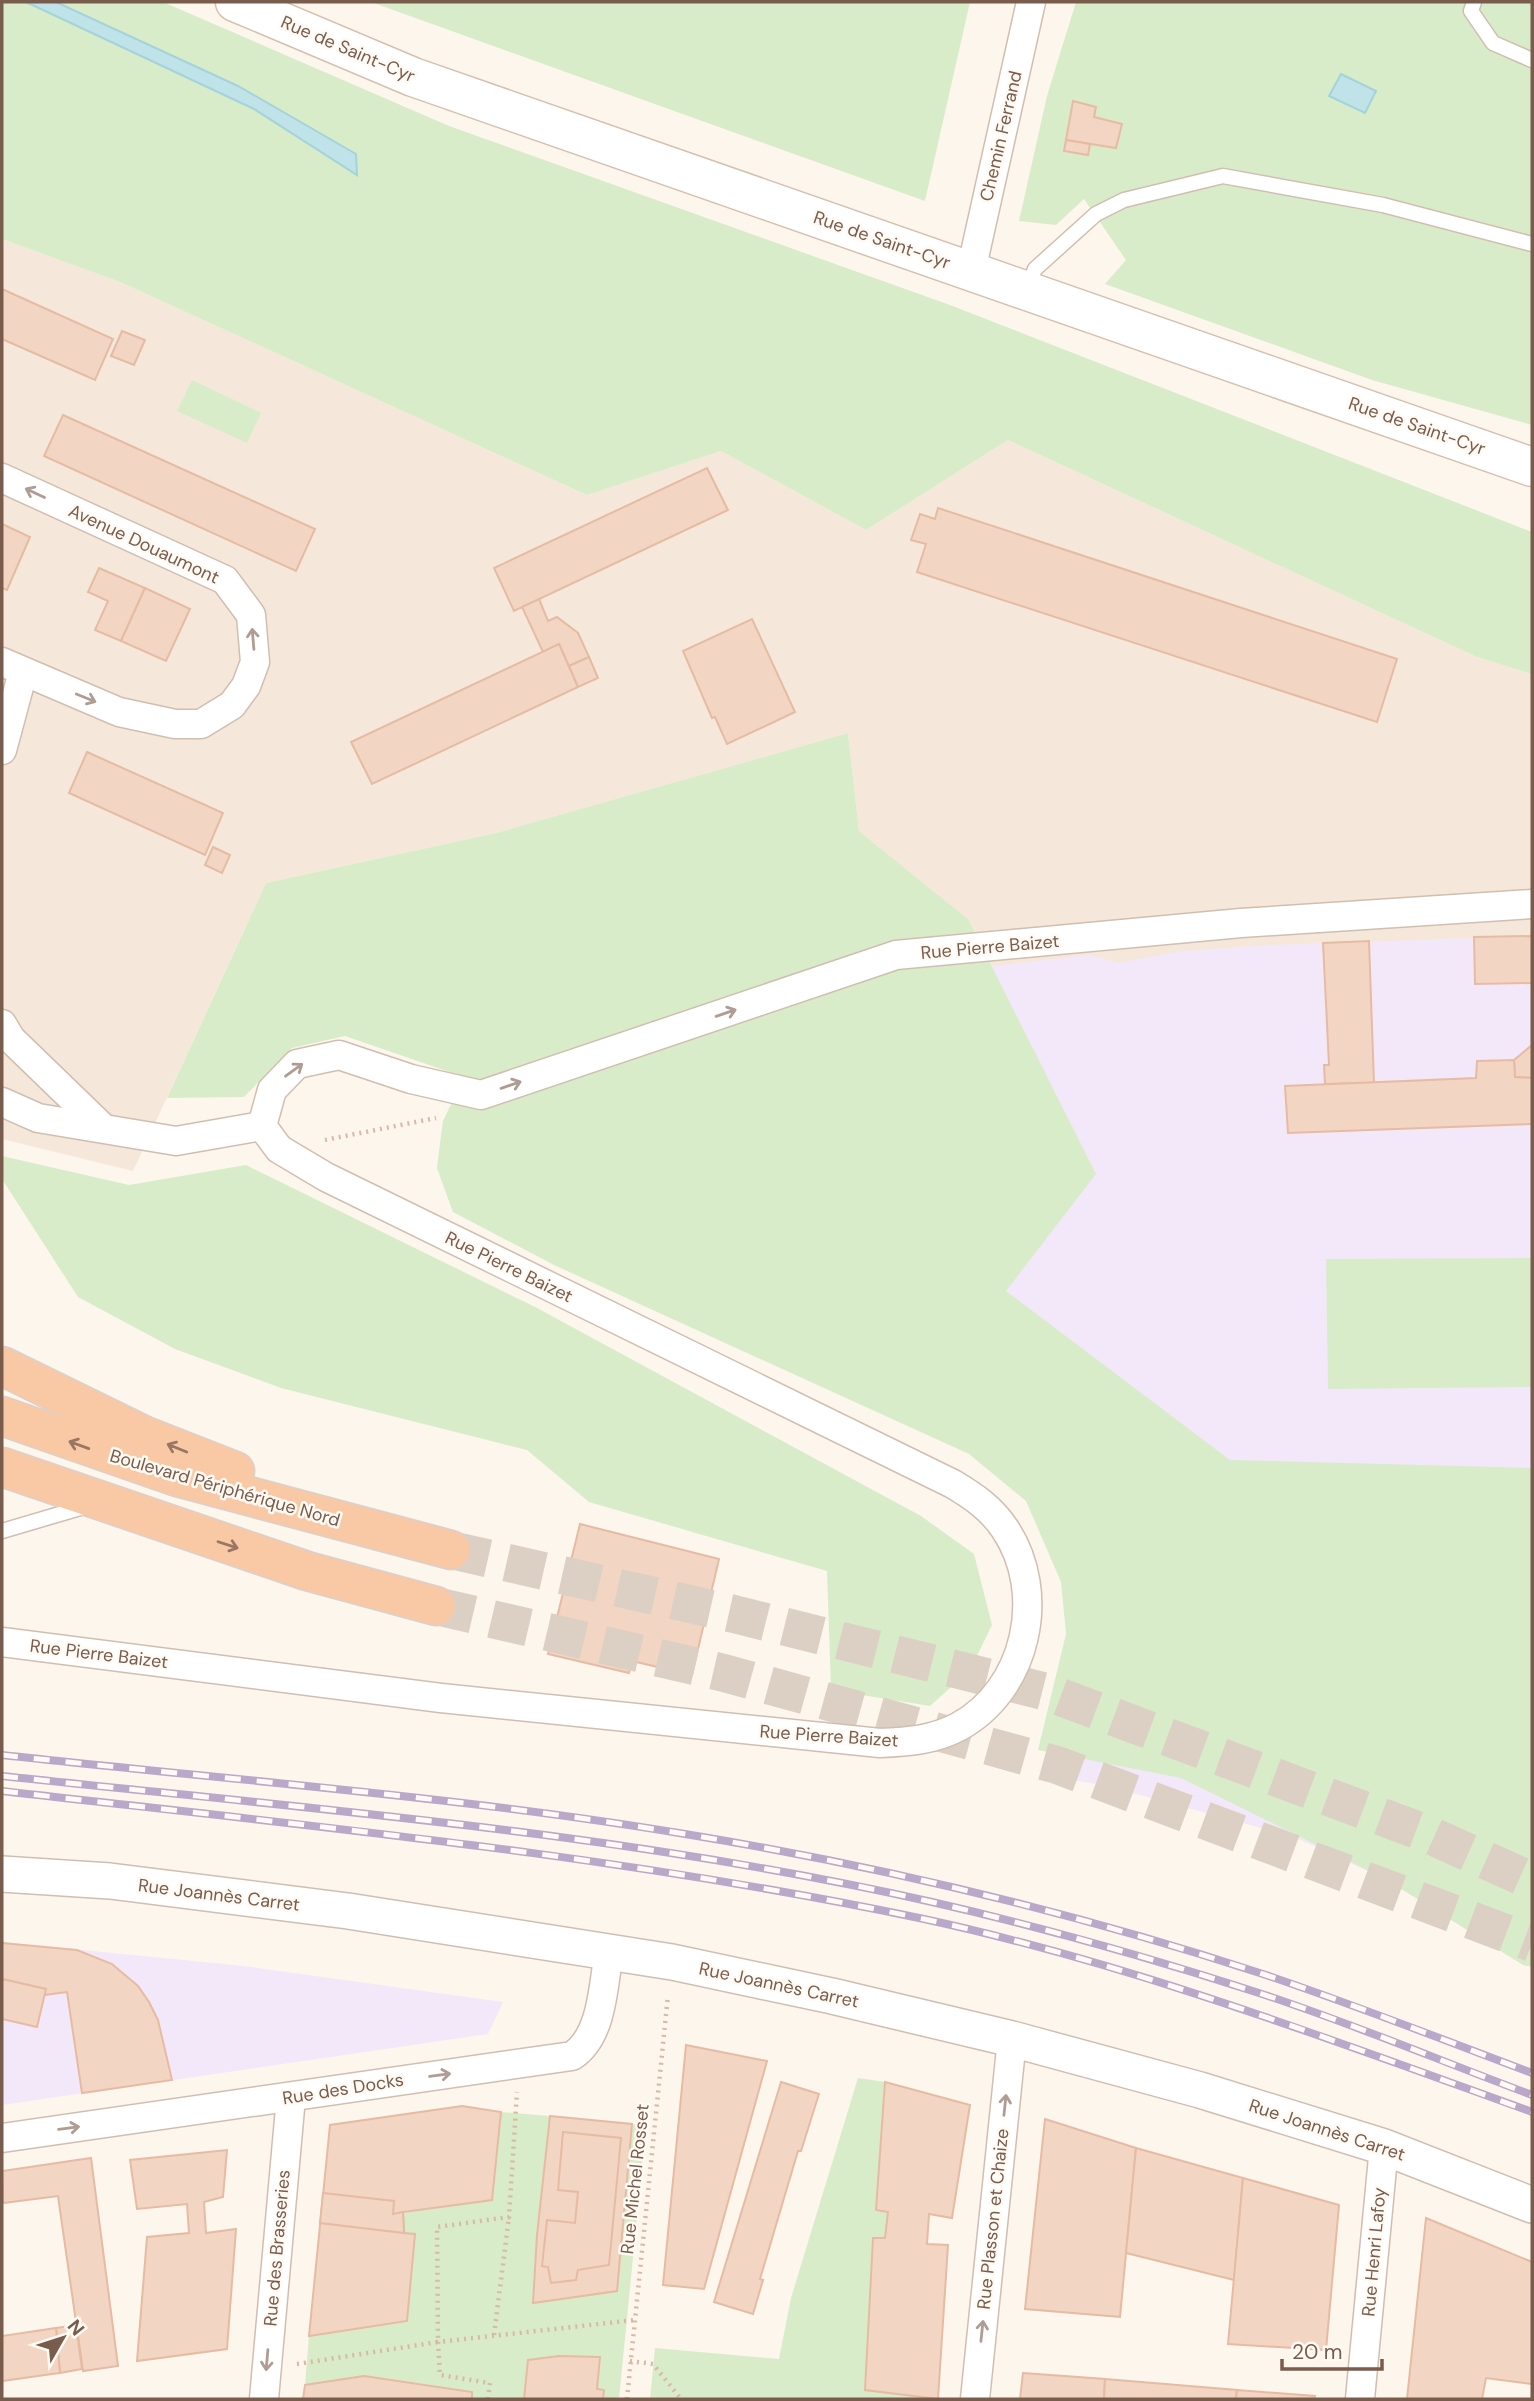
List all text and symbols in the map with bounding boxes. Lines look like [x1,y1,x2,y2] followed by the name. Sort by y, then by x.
[277,10,419,88] street label: Rue de Saint-Cyr
[974,68,1028,204] street label: Chemin Ferrand
[810,205,954,275] street label: Rue de Saint-Cyr
[1345,391,1489,461] street label: Rue de Saint-Cyr
[25,486,46,499] one-way arrow
[65,499,223,589] street label: Avenue Douaumont
[246,628,259,651] one-way arrow
[75,692,96,705] one-way arrow
[920,929,1060,965] street label: Rue Pierre Baizet
[715,1006,737,1018] one-way arrow
[285,1063,304,1078] one-way arrow
[499,1078,521,1090] one-way arrow
[441,1226,577,1308] street label: Rue Pierre Baizet
[68,1438,90,1450] one-way arrow
[166,1441,188,1454] one-way arrow
[107,1444,343,1532] street label: Boulevard Périphérique Nord
[217,1540,239,1552] one-way arrow
[28,1634,170,1674] street label: Rue Pierre Baizet
[759,1719,899,1753] street label: Rue Pierre Baizet
[137,1873,301,1917] street label: Rue Joannès Carret
[697,1956,861,2014] street label: Rue Joannès Carret
[281,2068,405,2110] street label: Rue des Docks
[428,2068,451,2081] one-way arrow
[1246,2093,1408,2167] street label: Rue Joannès Carret
[998,2094,1011,2117] one-way arrow
[615,2103,655,2255] street label: Rue Michel Rosset
[57,2122,80,2135] one-way arrow
[972,2127,1014,2311] street label: Rue Plasson et Chaize
[258,2169,296,2327] street label: Rue des Brasseries
[1356,2186,1392,2318] street label: Rue Henri Lafoy
[28,2303,98,2373] north arrow
[62,2314,90,2341] text: N
[976,2321,989,2343] one-way arrow
[1282,2328,1382,2372] scale bar
[1292,2338,1343,2366] text: 20 m
[261,2349,274,2371] one-way arrow

